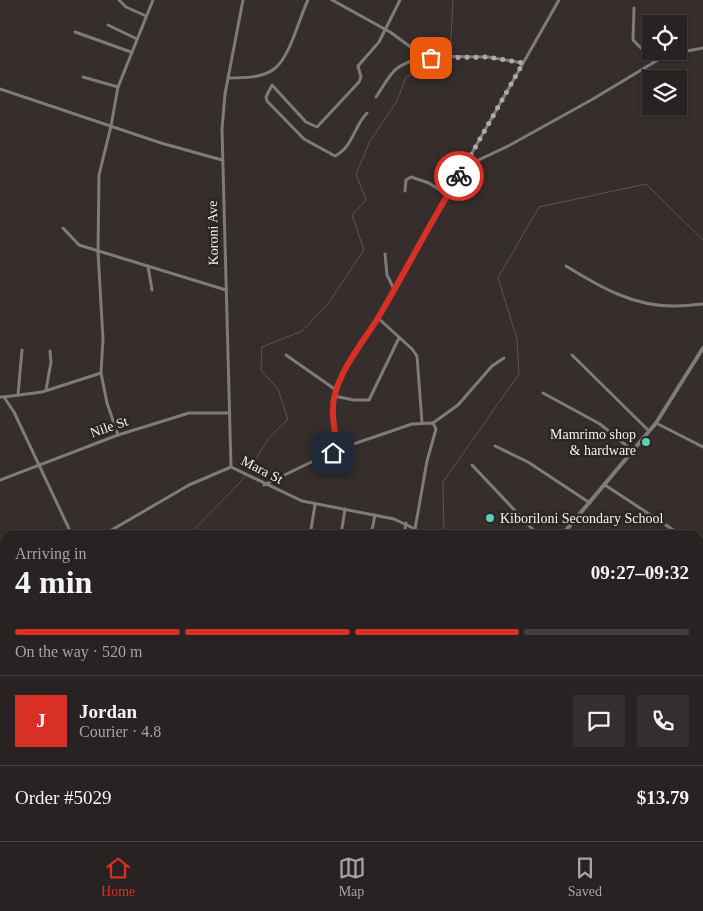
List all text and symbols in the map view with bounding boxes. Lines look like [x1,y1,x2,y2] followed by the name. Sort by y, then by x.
[642,15,687,115] map controls
[642,15,687,60] button: locate
[410,37,452,79] pin
[417,44,445,72] icon: bag
[642,70,687,115] button: layers
[434,151,484,201] courier
[445,162,473,190] icon: bike
[205,201,221,265] street label: Koroni Ave
[88,413,130,440] street label: Nile St
[550,427,636,458] place label: Mamrimo shop & hardware
[312,432,354,474] pin
[640,436,652,448] marker: Mamrimo shop & hardware
[319,439,347,467] icon: home
[239,453,285,487] street label: Mara St
[500,511,663,526] place label: Kiboriloni Secondary School
[484,512,496,524] marker: Kiboriloni Secondary School
[15,545,87,562] text: Arriving in
[591,562,689,583] text: 09:27–09:32
[15,564,92,600] text: 4 min
[15,643,143,660] text: On the way · 520 m
[573,695,625,747] button: chat
[637,695,689,747] button: phone
[79,701,137,722] text: Jordan
[36,710,46,731] text: J
[79,723,161,740] text: Courier · 4.8
[15,787,112,808] text: Order #5029
[637,787,689,808] text: $13.79
[101,854,135,900] tab: Home
[338,854,366,900] tab: Map
[568,854,602,900] tab: Saved

